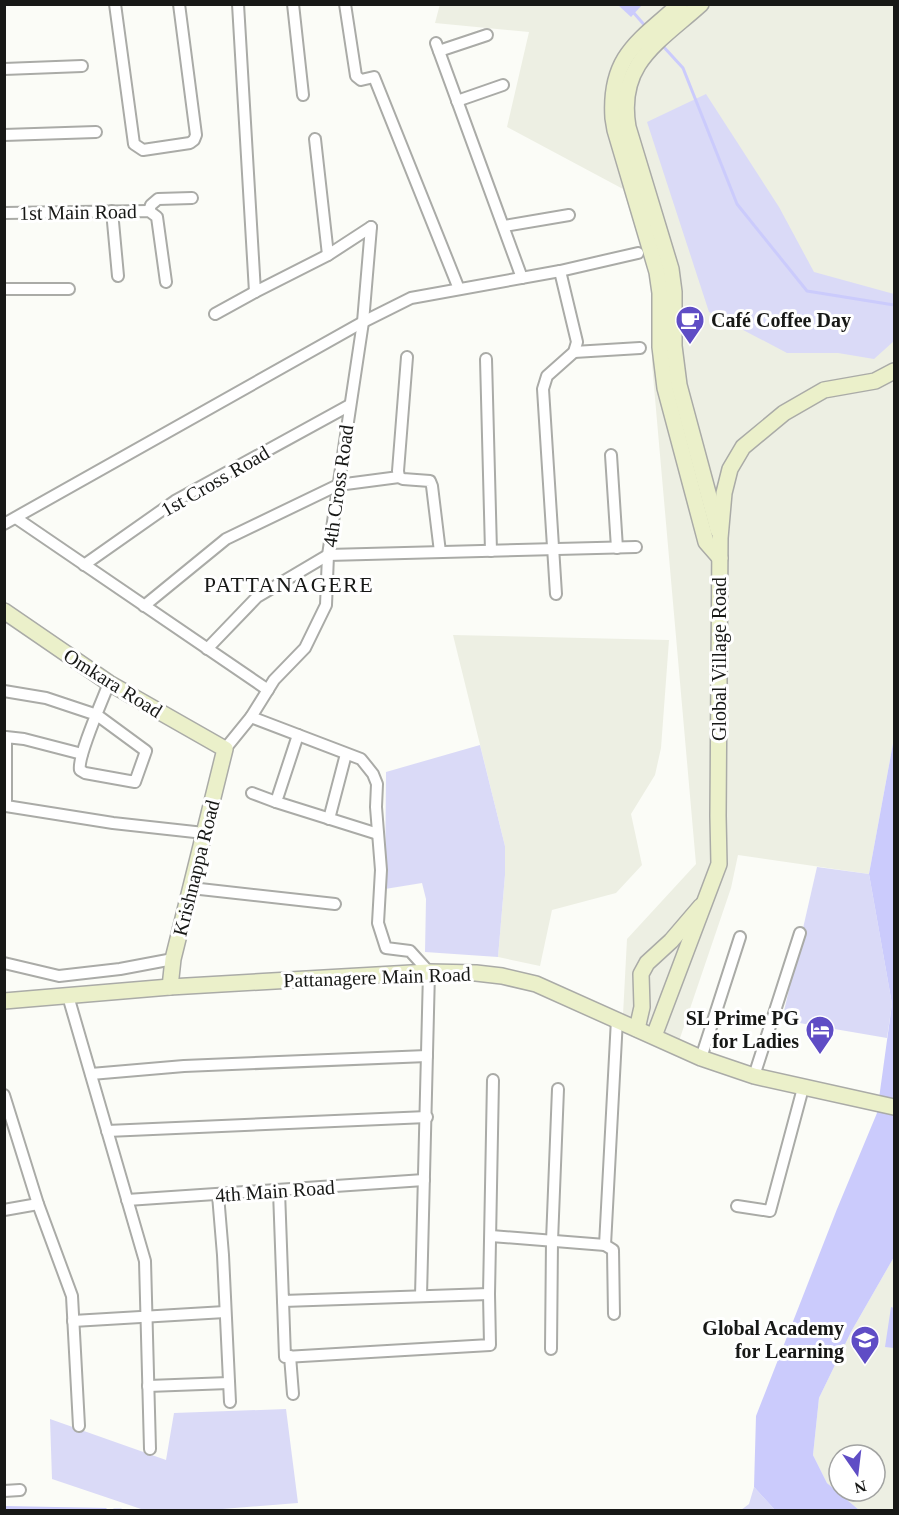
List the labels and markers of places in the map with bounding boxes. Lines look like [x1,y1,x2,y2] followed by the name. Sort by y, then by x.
[674,304,706,346] cafe icon: Café Coffee Day
[711,309,851,332] place label: Café Coffee Day
[686,1007,799,1052] place label: SL Prime PG for Ladies
[804,1014,836,1056] hotel icon: SL Prime PG for Ladies
[702,1317,844,1363] place label: Global Academy for Learning
[849,1324,881,1366] school or university icon: Global Academy for Learning

